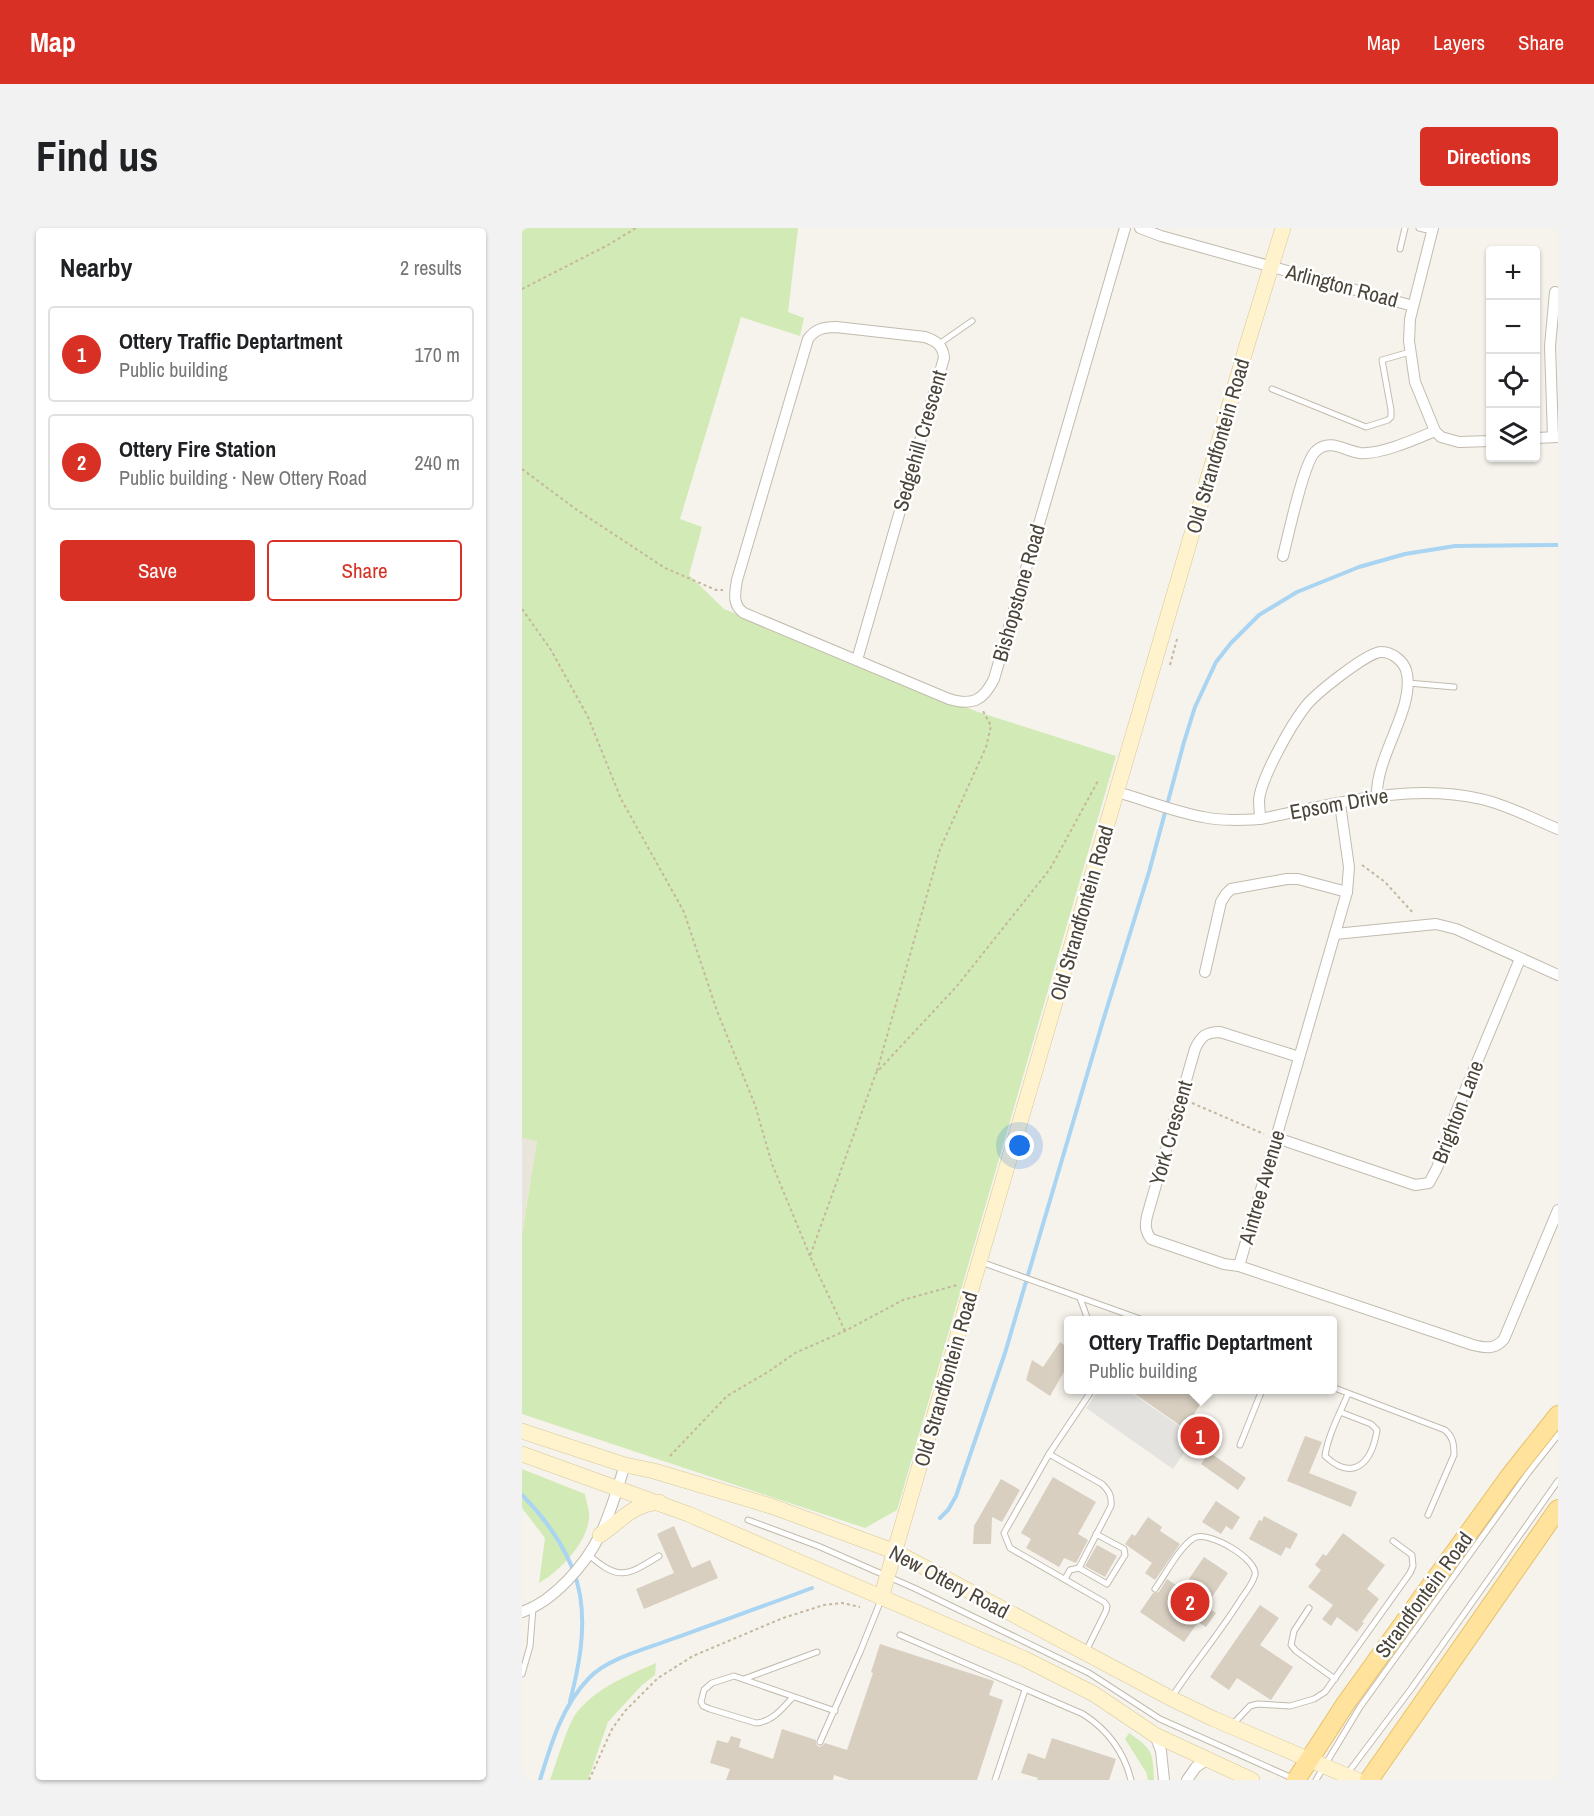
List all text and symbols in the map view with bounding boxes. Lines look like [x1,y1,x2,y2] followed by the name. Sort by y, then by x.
[30,23,76,61] text: Map
[1367,28,1400,57] text: Map
[1433,28,1485,57] text: Layers
[1518,28,1564,57] text: Share
[1420,127,1558,186] button: Directions
[36,128,158,184] text: Find us
[1486,246,1540,462] map controls
[1486,246,1540,300] button: +
[60,250,132,285] text: Nearby
[400,254,462,281] text: 2 results
[1282,256,1401,314] street label: Arlington Road
[1486,300,1540,354] button: −
[119,326,343,356] text: Ottery Traffic Deptartment
[77,341,86,368] text: 1
[414,341,460,368] text: 170 m
[1486,354,1540,408] button: locate
[1179,355,1256,537] street label: Old Strandfontein Road
[119,356,228,383] text: Public building
[886,367,954,515] street label: Sedgehill Crescent
[1486,408,1540,462] button: layers
[119,434,276,464] text: Ottery Fire Station
[77,449,86,476] text: 2
[414,449,460,476] text: 240 m
[119,464,367,491] text: Public building · New Ottery Road
[985,521,1052,665] street label: Bishopstone Road
[60,540,255,601] button: Save
[267,540,462,601] button: Share
[1287,781,1390,826] street label: Epsom Drive
[1043,822,1120,1004] street label: Old Strandfontein Road
[1425,1056,1490,1168] street label: Brighton Lane
[1142,1077,1199,1189] street label: York Crescent
[1231,1126,1292,1248] street label: Aintree Avenue
[1005,1131,1034,1160] your location
[907,1288,984,1470] street label: Old Strandfontein Road
[1064,1316,1337,1394] popup
[1089,1327,1312,1357] text: Ottery Traffic Deptartment
[1089,1357,1197,1384] text: Public building
[1180,1414,1220,1458] pin: 1
[1368,1526,1479,1664] street label: Strandfontein Road
[884,1538,1014,1625] street label: New Ottery Road
[1170,1580,1210,1624] pin: 2

